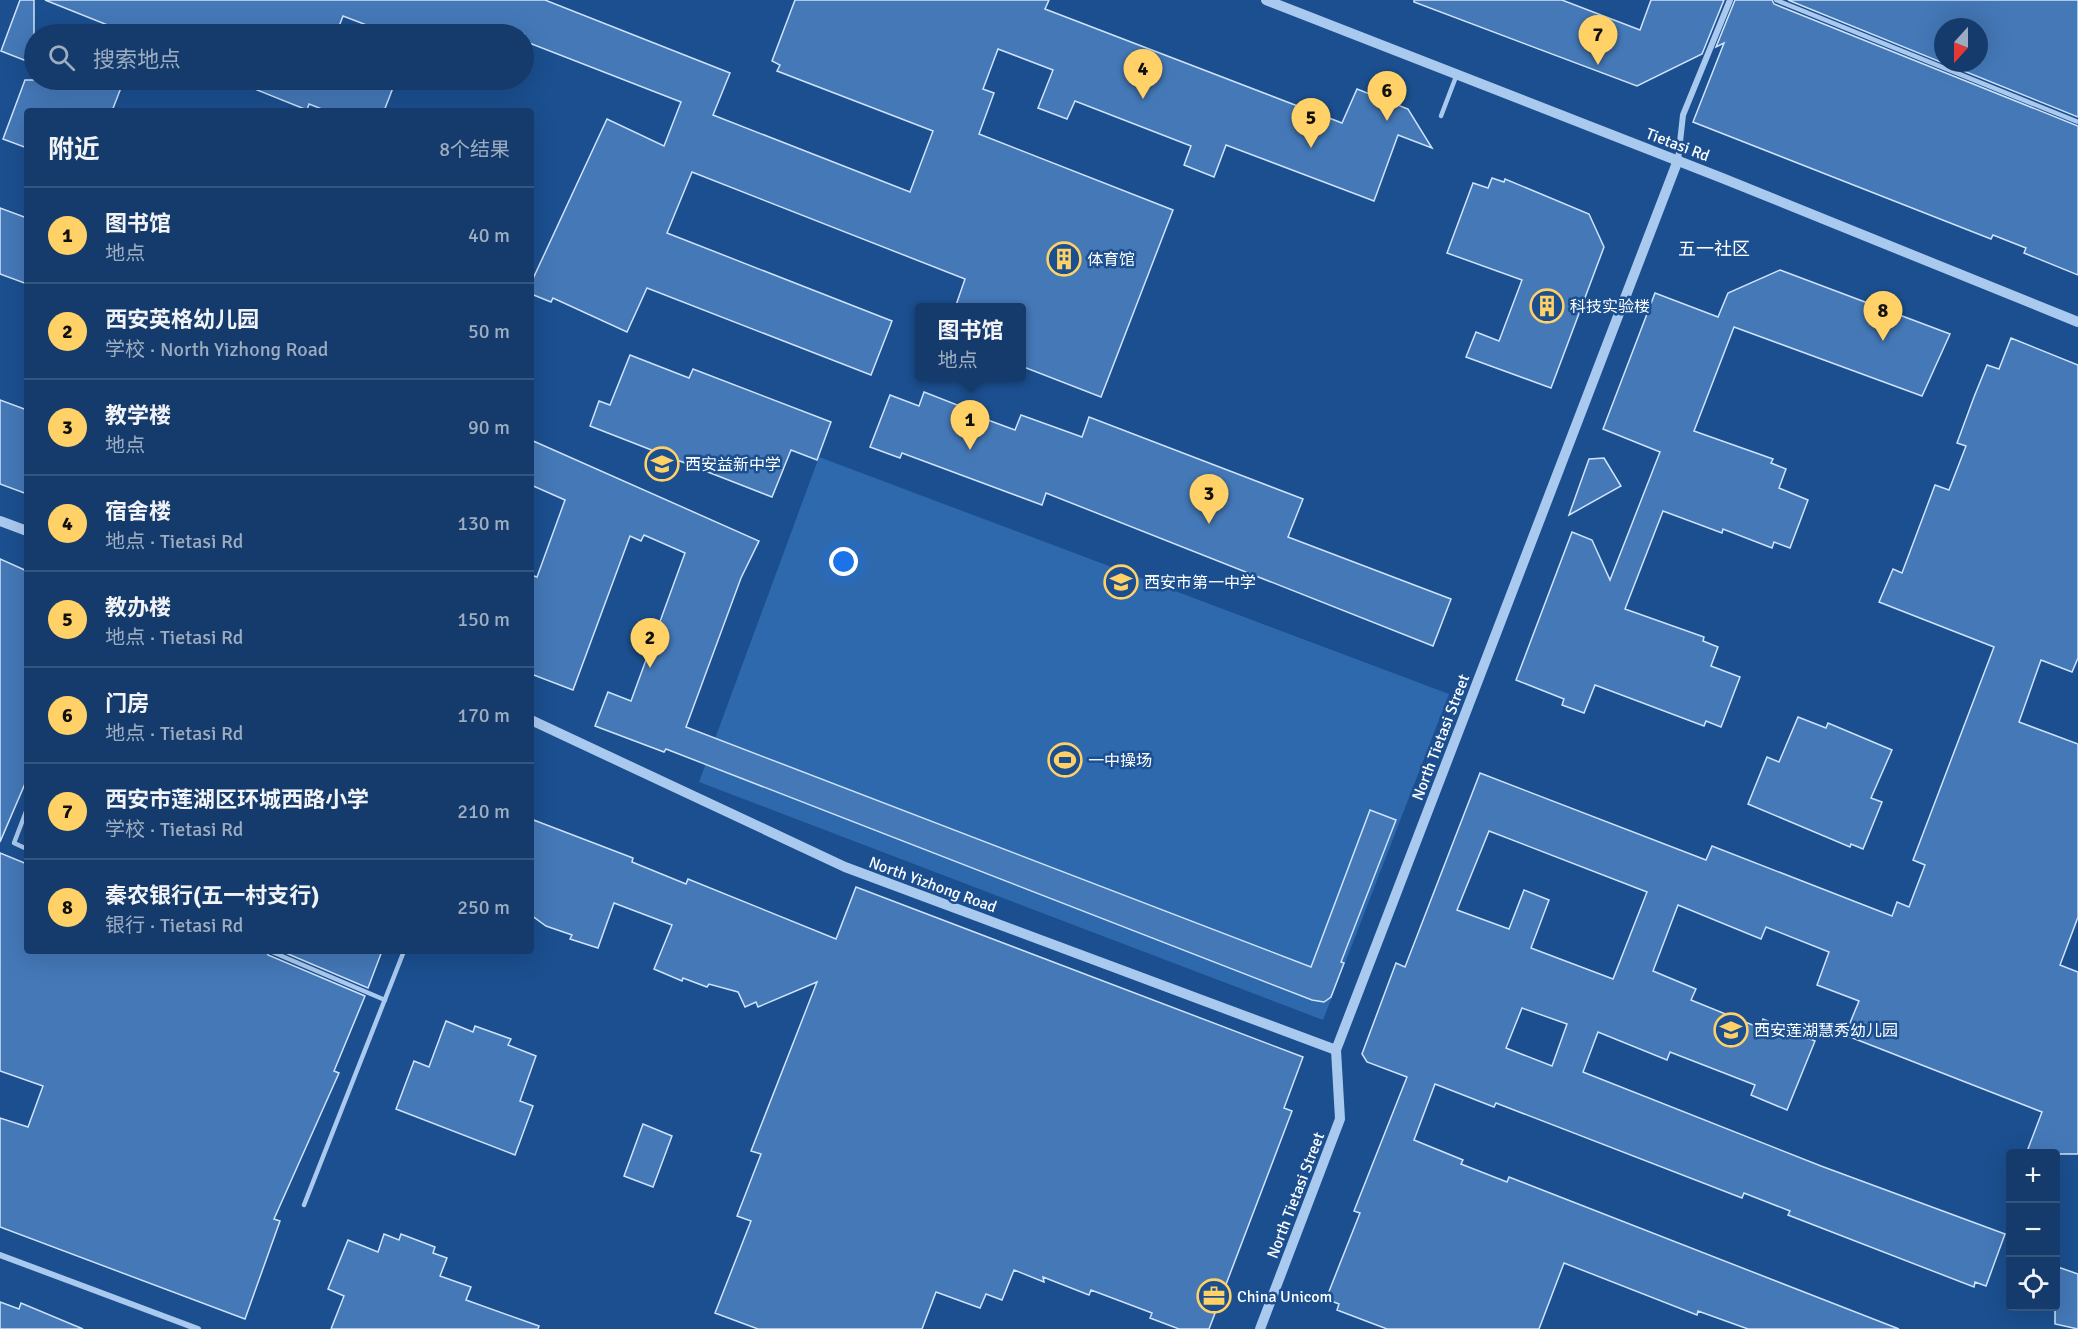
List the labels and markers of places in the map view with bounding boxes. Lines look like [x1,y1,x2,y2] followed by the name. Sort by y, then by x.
[1578,16,1618,65] pin: 7
[1124,50,1162,99] pin: 4
[1368,72,1406,121] pin: 6
[1292,98,1330,148] pin: 5
[1046,241,1082,277] building icon: 体育馆
[1087,250,1135,270] place label: 体育馆
[1529,288,1565,324] building icon: 科技实验楼
[1864,292,1902,341] pin: 8
[1570,297,1650,317] place label: 科技实验楼
[950,400,990,450] pin: 1
[644,446,680,482] school or university icon: 西安益新中学
[685,455,781,475] place label: 西安益新中学
[1190,474,1228,524] pin: 3
[1103,564,1139,600] school or university icon: 西安市第一中学
[1144,573,1256,593] place label: 西安市第一中学
[630,618,670,668] pin: 2
[1047,742,1083,778] sports icon: 一中操场
[1088,751,1152,771] place label: 一中操场
[1713,1012,1749,1048] school or university icon: 西安莲湖慧秀幼儿园
[1754,1021,1898,1041] place label: 西安莲湖慧秀幼儿园
[1196,1278,1232,1314] office icon: China Unicom
[1237,1287,1332,1307] place label: China Unicom

